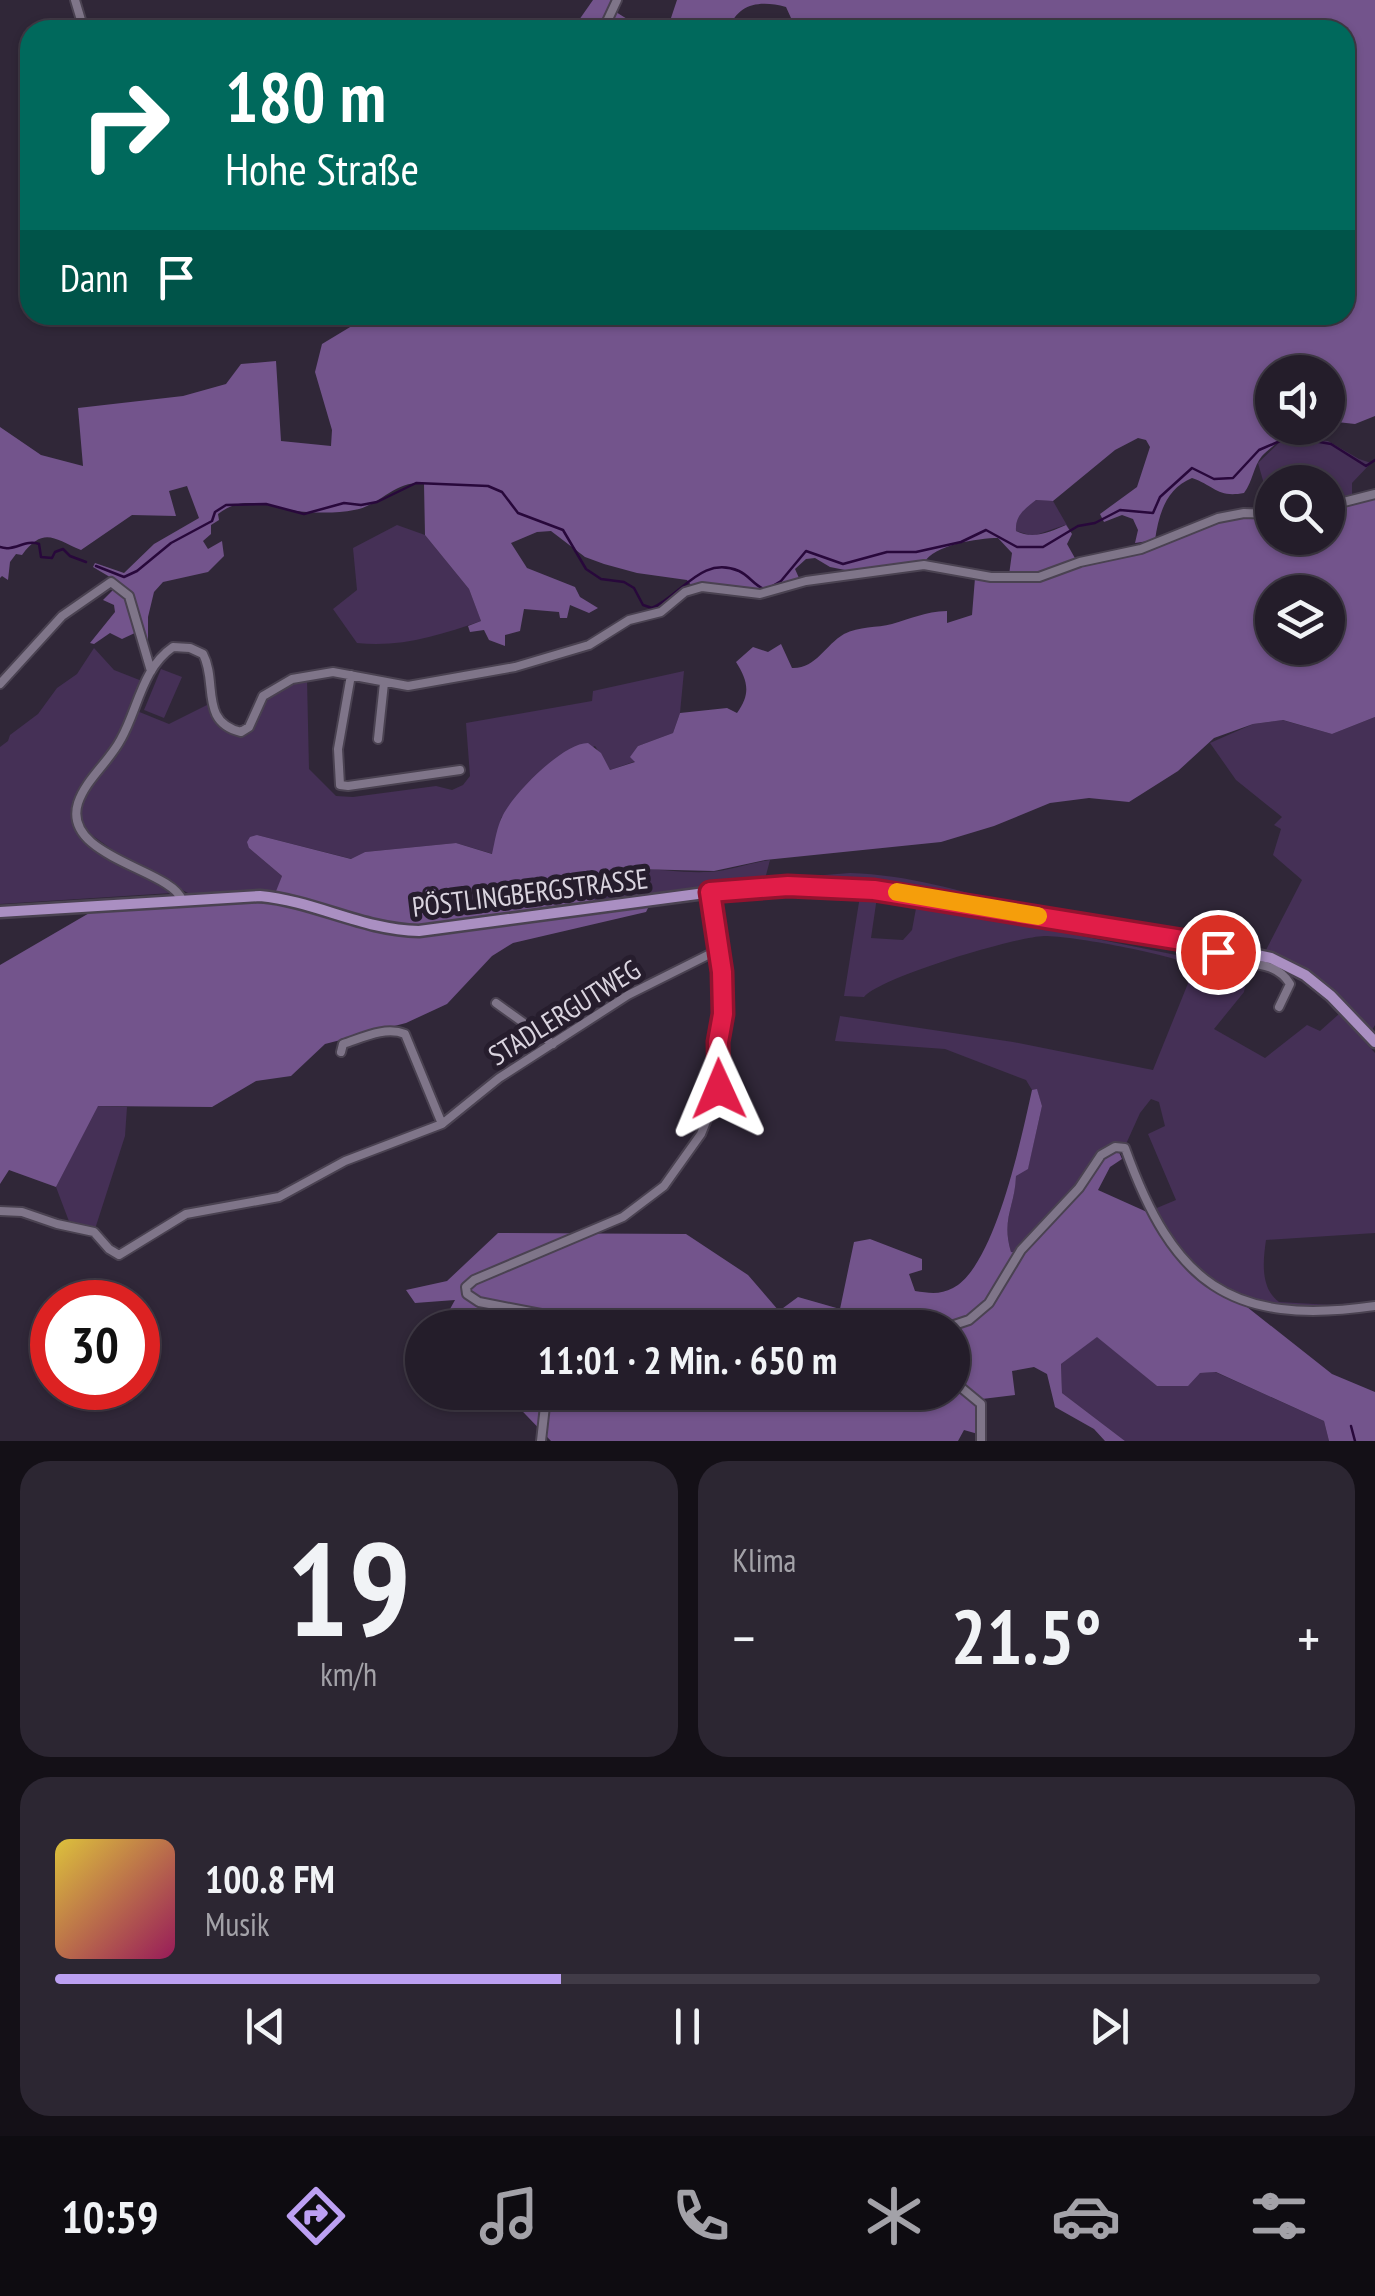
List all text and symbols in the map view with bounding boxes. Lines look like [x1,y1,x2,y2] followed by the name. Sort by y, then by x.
[225,51,386,141] text: 180 m
[60,60,190,190] icon: right
[225,139,419,197] text: Hohe Straße
[149,250,204,305] icon: arrive
[60,253,129,302] text: Dann
[1255,355,1345,665] map controls
[1255,355,1345,445] button: sound
[1255,465,1345,555] button: search
[1255,575,1345,665] button: layers
[410,859,650,925] street label: PÖSTLINGBERGSTRASSE
[1176,910,1261,995] pin
[1191,925,1246,980] icon: arrive
[481,951,647,1073] street label: STADLERGUTWEG
[667,1037,771,1141] position arrow
[30,1280,160,1410] speed limit sign: 30
[538,1335,837,1384] text: 11:01 · 2 Min. · 650 m
[287,1504,411,1672] text: 19
[733,1539,796,1581] text: Klima
[951,1588,1102,1685] text: 21.5°
[733,1602,755,1673] text: −
[1297,1602,1320,1673] text: +
[320,1653,377,1695] text: km/h
[205,1854,335,1903] text: 100.8 FM
[205,1903,269,1945] text: Musik
[238,1999,293,2054] icon: previous
[660,1999,715,2054] icon: pause
[1082,1999,1137,2054] icon: next
[281,2181,351,2251] icon: directions
[474,2181,544,2251] icon: music
[666,2181,736,2251] icon: phone
[859,2181,929,2251] icon: climate
[1051,2181,1121,2251] icon: car
[1244,2181,1314,2251] icon: filters
[61,2187,159,2245] text: 10:59

